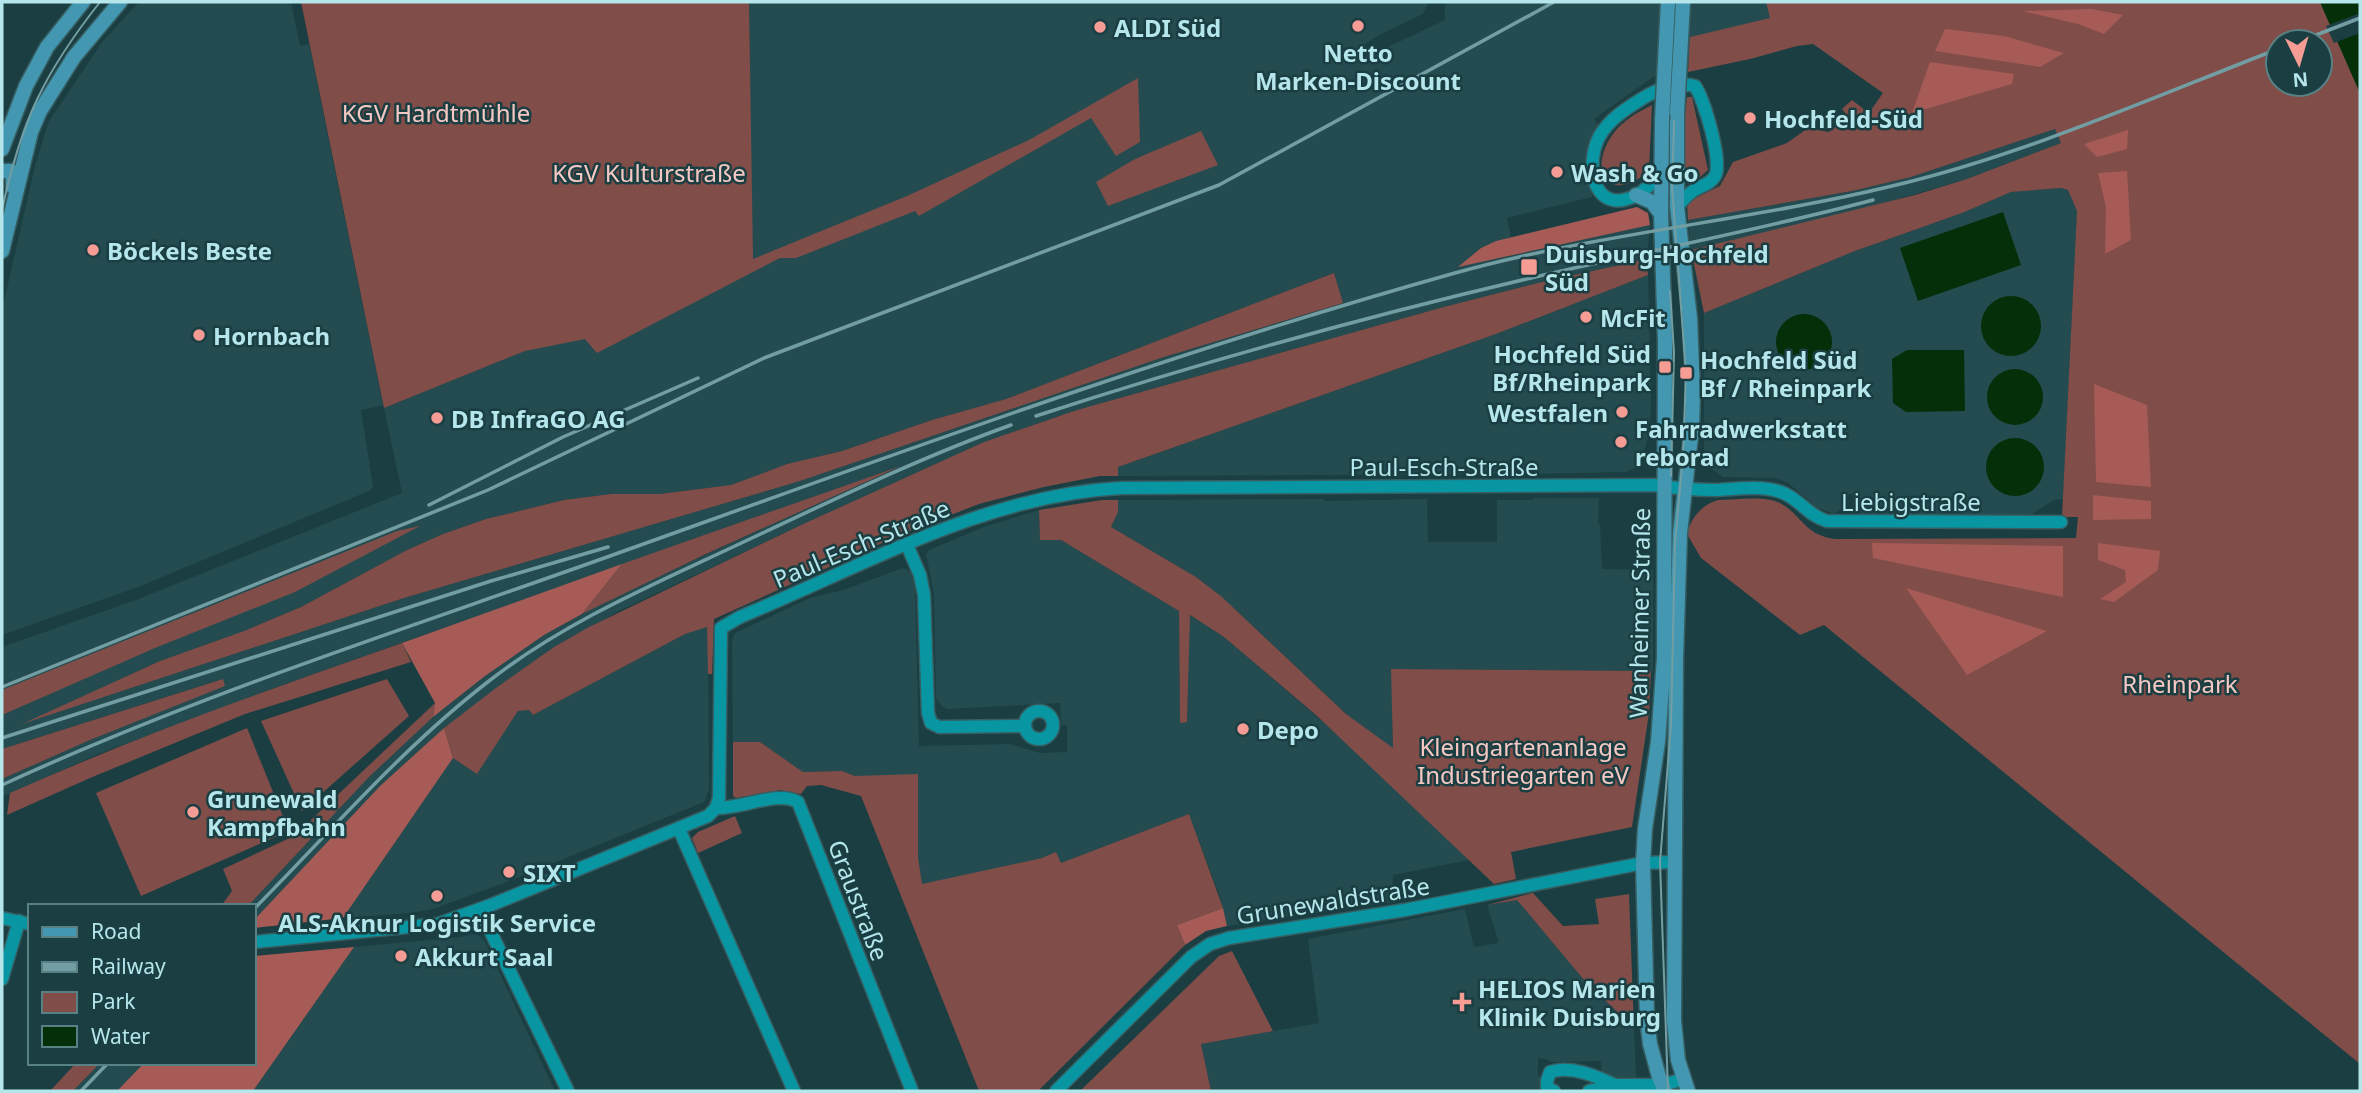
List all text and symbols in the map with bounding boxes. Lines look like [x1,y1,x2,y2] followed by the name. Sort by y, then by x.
[1114,11,1221,44] place label: ALDI Süd
[1350,18,1366,34] marker: Netto Marken-Discount
[1092,19,1108,35] marker: ALDI Süd
[2264,28,2334,98] north arrow
[1255,36,1461,97] place label: Netto Marken-Discount
[2292,66,2309,94] text: N
[342,96,530,129] park label: KGV Hardtmühle
[1764,102,1923,135] place label: Hochfeld-Süd
[1742,110,1758,126] marker: Hochfeld-Süd
[552,156,746,189] park label: KGV Kulturstraße
[1571,156,1699,189] place label: Wash & Go
[1549,164,1565,180] marker: Wash & Go
[107,234,272,267] place label: Böckels Beste
[1545,237,1769,298] place label: Duisburg-Hochfeld Süd
[85,242,101,258] marker: Böckels Beste
[1519,257,1539,277] marker: Duisburg-Hochfeld Süd
[1600,301,1666,334] place label: McFit
[1578,309,1594,325] marker: McFit
[213,319,330,352] place label: Hornbach
[191,327,207,343] marker: Hornbach
[1492,337,1651,398] place label: Hochfeld Süd Bf/Rheinpark
[1700,343,1871,404] place label: Hochfeld Süd Bf / Rheinpark
[1657,359,1673,375] marker: Hochfeld Süd Bf/Rheinpark
[1678,365,1694,381] marker: Hochfeld Süd Bf / Rheinpark
[1488,396,1608,429] place label: Westfalen
[451,402,626,435] place label: DB InfraGO AG
[1614,404,1630,420] marker: Westfalen
[429,410,445,426] marker: DB InfraGO AG
[1635,412,1847,473] place label: Fahrradwerkstatt reborad
[1613,434,1629,450] marker: Fahrradwerkstatt reborad
[1349,450,1539,483] street label: Paul-Esch-Straße
[1841,485,1981,518] street label: Liebigstraße
[768,491,954,595] street label: Paul-Esch-Straße
[1621,508,1657,718] street label: Wanheimer Straße
[2122,667,2238,700] park label: Rheinpark
[1257,713,1319,746] place label: Depo
[1235,721,1251,737] marker: Depo
[1417,730,1629,791] park label: Kleingartenanlage Industriegarten eV
[207,782,346,843] place label: Grunewald Kampfbahn
[185,804,201,820] marker: Grunewald Kampfbahn
[821,835,897,965] street label: Graustraße
[523,856,576,889] place label: SIXT
[501,864,517,880] marker: SIXT
[1234,868,1432,932] street label: Grunewaldstraße
[429,888,445,904] marker: ALS-Aknur Logistik Service
[28,904,256,1065] legend
[278,906,596,939] place label: ALS-Aknur Logistik Service
[91,917,141,945] text: Road
[415,940,553,973] place label: Akkurt Saal
[393,948,409,964] marker: Akkurt Saal
[91,952,166,980] text: Railway
[1478,972,1661,1033] place label: HELIOS Marien Klinik Duisburg
[91,987,136,1015] text: Park
[1452,992,1472,1012] marker: HELIOS Marien Klinik Duisburg
[91,1022,150,1050] text: Water

